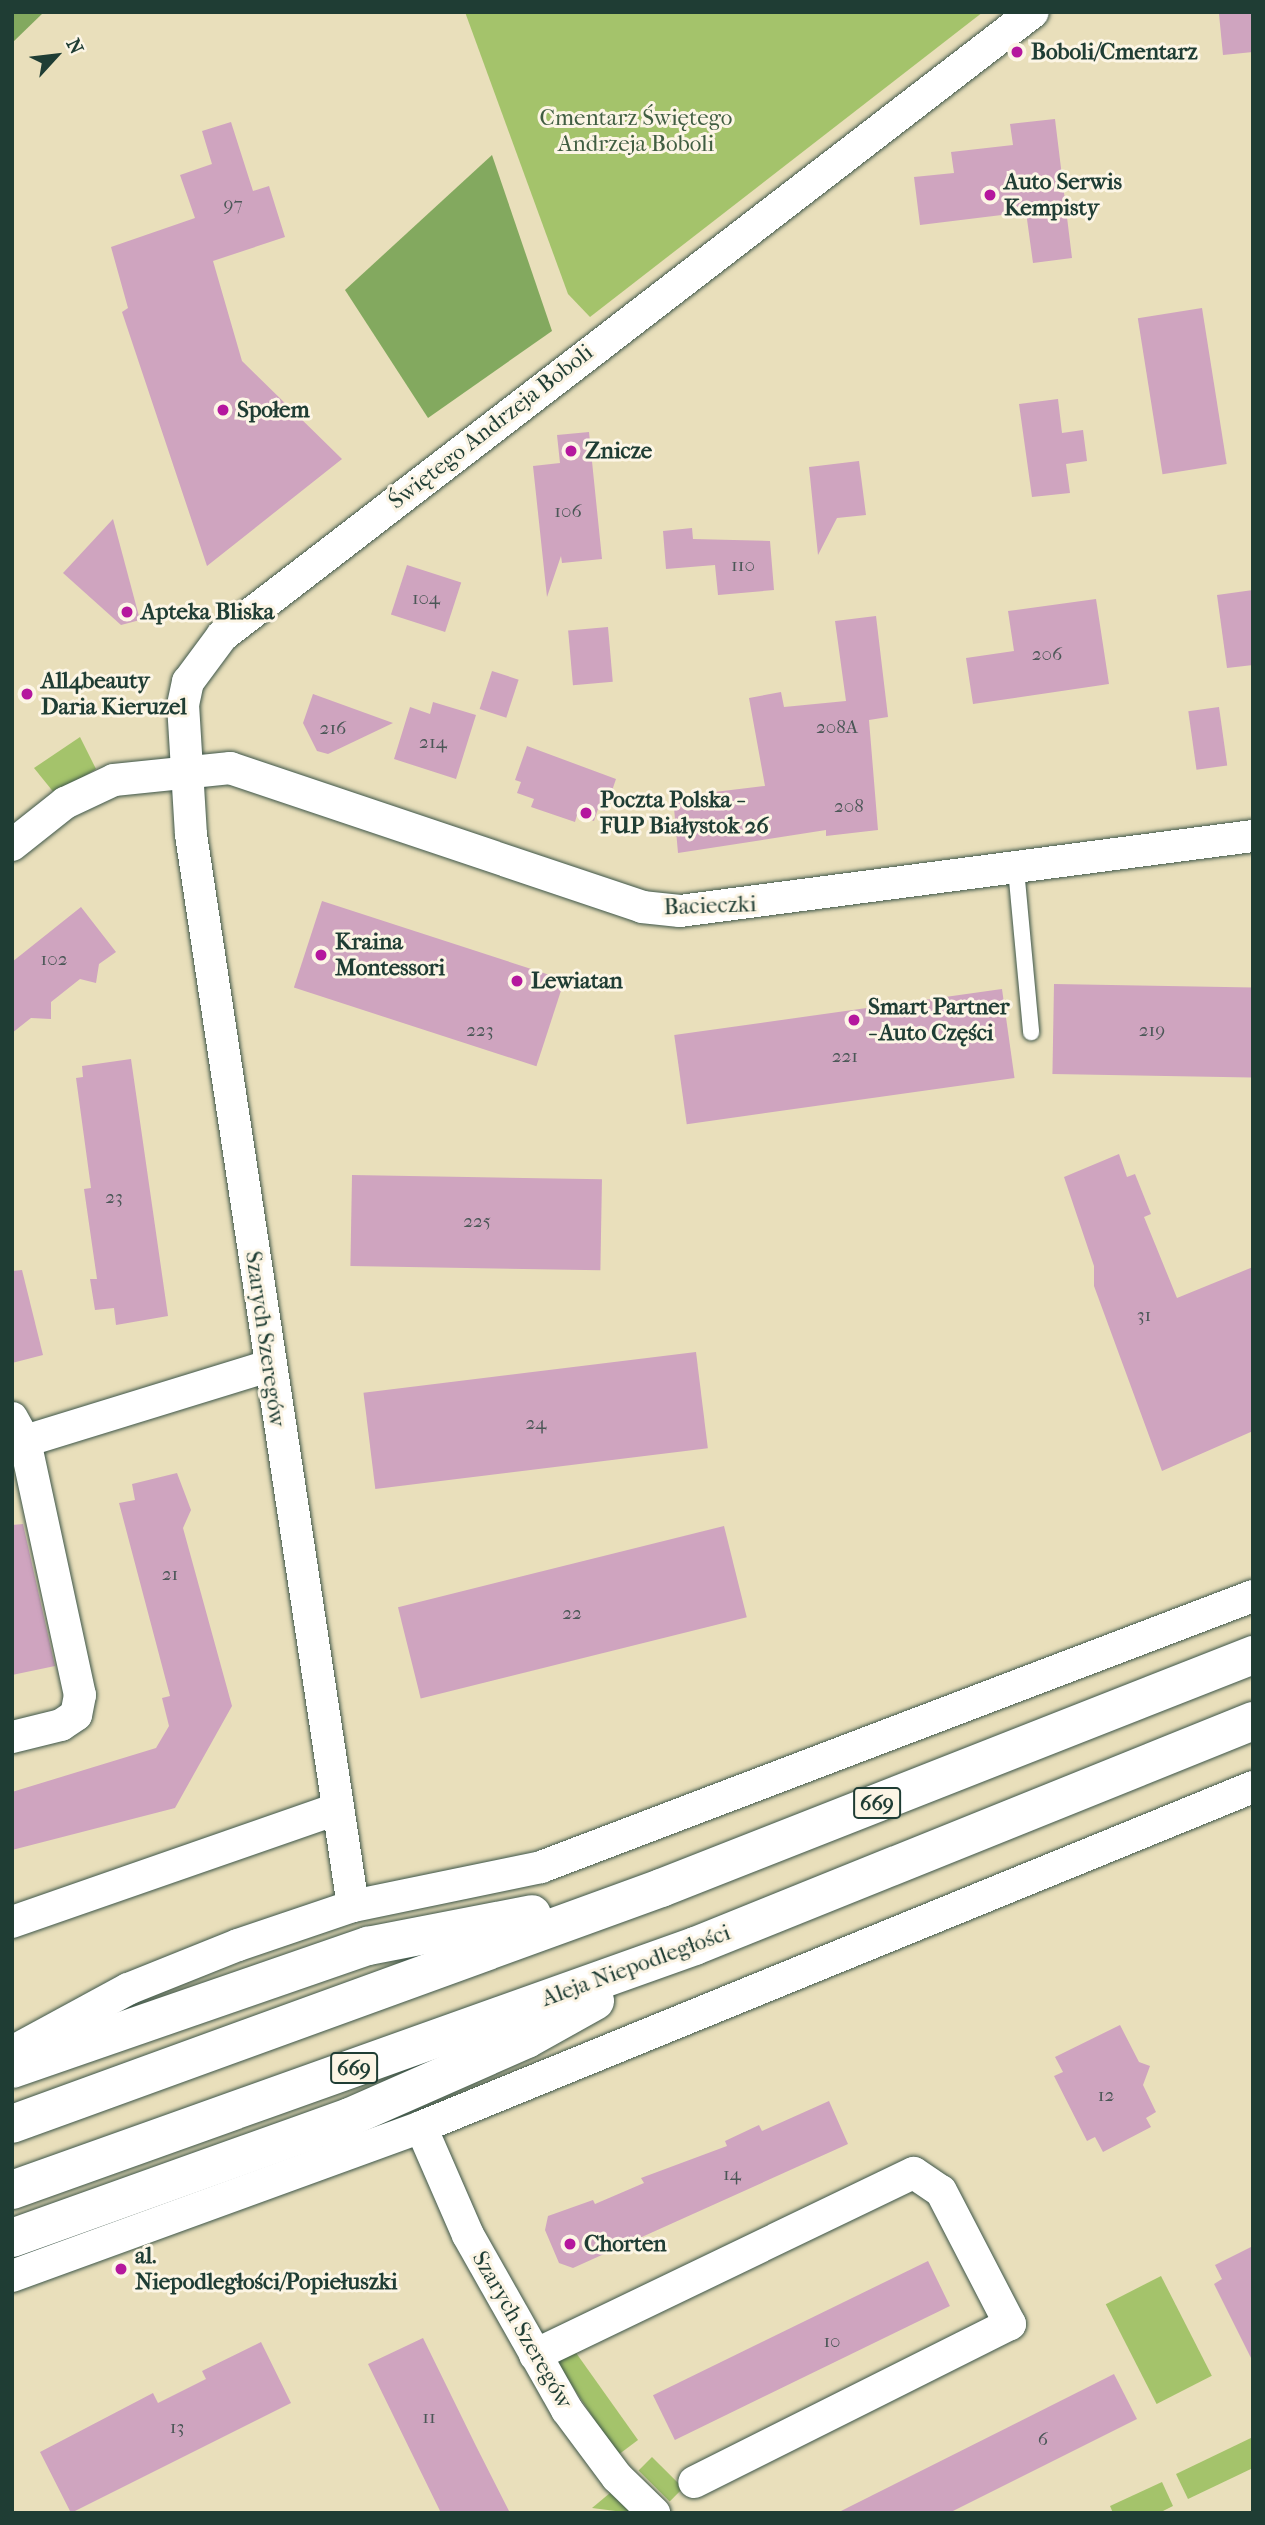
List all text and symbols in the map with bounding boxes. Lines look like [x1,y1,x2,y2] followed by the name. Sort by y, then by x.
[21,21,91,91] north arrow
[62,35,88,58] text: N
[1031,38,1198,66] place label: Boboli/Cmentarz
[1009,44,1025,60] marker: Boboli/Cmentarz
[540,104,732,158] park label: Cmentarz Świętego Andrzeja Boboli
[1004,168,1122,222] place label: Auto Serwis Kempisty
[982,187,998,203] marker: Auto Serwis Kempisty
[223,194,243,216] house number: 97
[383,339,599,515] street label: Świętego Andrzeja Boboli
[237,396,310,424] place label: Społem
[215,402,231,418] marker: Społem
[585,437,652,465] place label: Znicze
[563,443,579,459] marker: Znicze
[554,501,582,523] house number: 106
[731,555,755,577] house number: 110
[412,588,440,610] house number: 104
[141,598,274,626] place label: Apteka Bliska
[119,604,135,620] marker: Apteka Bliska
[1032,644,1062,666] house number: 206
[41,667,187,721] place label: All4beauty Daria Kieruzel
[19,686,35,702] marker: All4beauty Daria Kieruzel
[816,717,858,739] house number: 208A
[320,718,346,740] house number: 216
[419,732,447,754] house number: 214
[600,786,769,840] place label: Poczta Polska - FUP Białystok 26
[834,796,864,818] house number: 208
[578,805,594,821] marker: Poczta Polska - FUP Białystok 26
[663,891,757,921] street label: Bacieczki
[335,928,445,982] place label: Kraina Montessori
[313,947,329,963] marker: Kraina Montessori
[41,949,67,971] house number: 102
[531,967,623,995] place label: Lewiatan
[509,973,525,989] marker: Lewiatan
[868,993,1009,1047] place label: Smart Partner - Auto Części
[846,1012,862,1028] marker: Smart Partner - Auto Części
[466,1020,494,1042] house number: 223
[1139,1020,1165,1042] house number: 219
[832,1046,858,1068] house number: 221
[105,1187,123,1209] house number: 23
[463,1211,491,1233] house number: 225
[239,1249,291,1429] street label: Szarych Szeregów
[1137,1305,1151,1327] house number: 31
[526,1413,546,1435] house number: 24
[162,1564,178,1586] house number: 21
[562,1603,582,1625] house number: 22
[852,1786,902,1820] road number: 669
[538,1919,734,2013] street label: Aleja Niepodległości
[330,2050,378,2086] road number: 669
[1098,2085,1114,2107] house number: 12
[723,2164,741,2186] house number: 14
[584,2230,667,2258] place label: Chorten
[562,2236,578,2252] marker: Chorten
[135,2242,397,2296] place label: al. Niepodległości/Popiełuszki
[466,2246,578,2414] street label: Szarych Szeregów
[113,2261,129,2277] marker: al. Niepodległości/Popiełuszki
[823,2331,841,2353] house number: 10
[422,2407,436,2429] house number: 11
[170,2417,184,2439] house number: 13
[1038,2429,1048,2451] house number: 6

